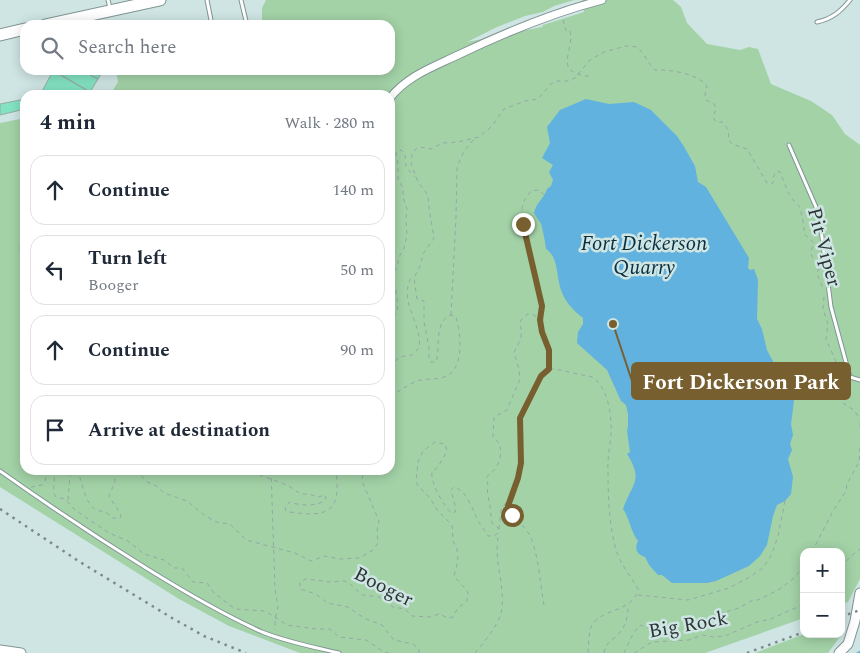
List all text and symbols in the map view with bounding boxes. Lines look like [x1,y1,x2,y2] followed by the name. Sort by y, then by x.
[20,20,395,75] search box
[78,33,177,62] text: Search here
[38,34,66,62] icon: search
[40,107,96,139] text: 4 min
[284,111,375,135] text: Walk · 280 m
[41,176,69,204] icon: ahead
[88,176,170,205] text: Continue
[332,178,374,202] text: 140 m
[799,204,849,290] street label: Pit Viper
[512,213,535,236] route end
[581,228,707,284] water label: Fort Dickerson Quarry
[88,244,167,273] text: Turn left
[41,256,69,284] icon: left
[340,258,374,282] text: 50 m
[88,273,139,297] text: Booger
[41,336,69,364] icon: ahead
[88,336,170,365] text: Continue
[340,338,374,362] text: 90 m
[632,363,850,399] callout: Fort Dickerson Park
[642,367,840,399] text: Fort Dickerson Park
[41,416,69,444] icon: arrive
[88,416,270,445] text: Arrive at destination
[501,504,524,527] route start
[800,548,845,638] map controls
[800,548,845,593] button: +
[348,559,419,615] street label: Booger
[800,593,845,638] button: −
[646,603,730,647] street label: Big Rock

